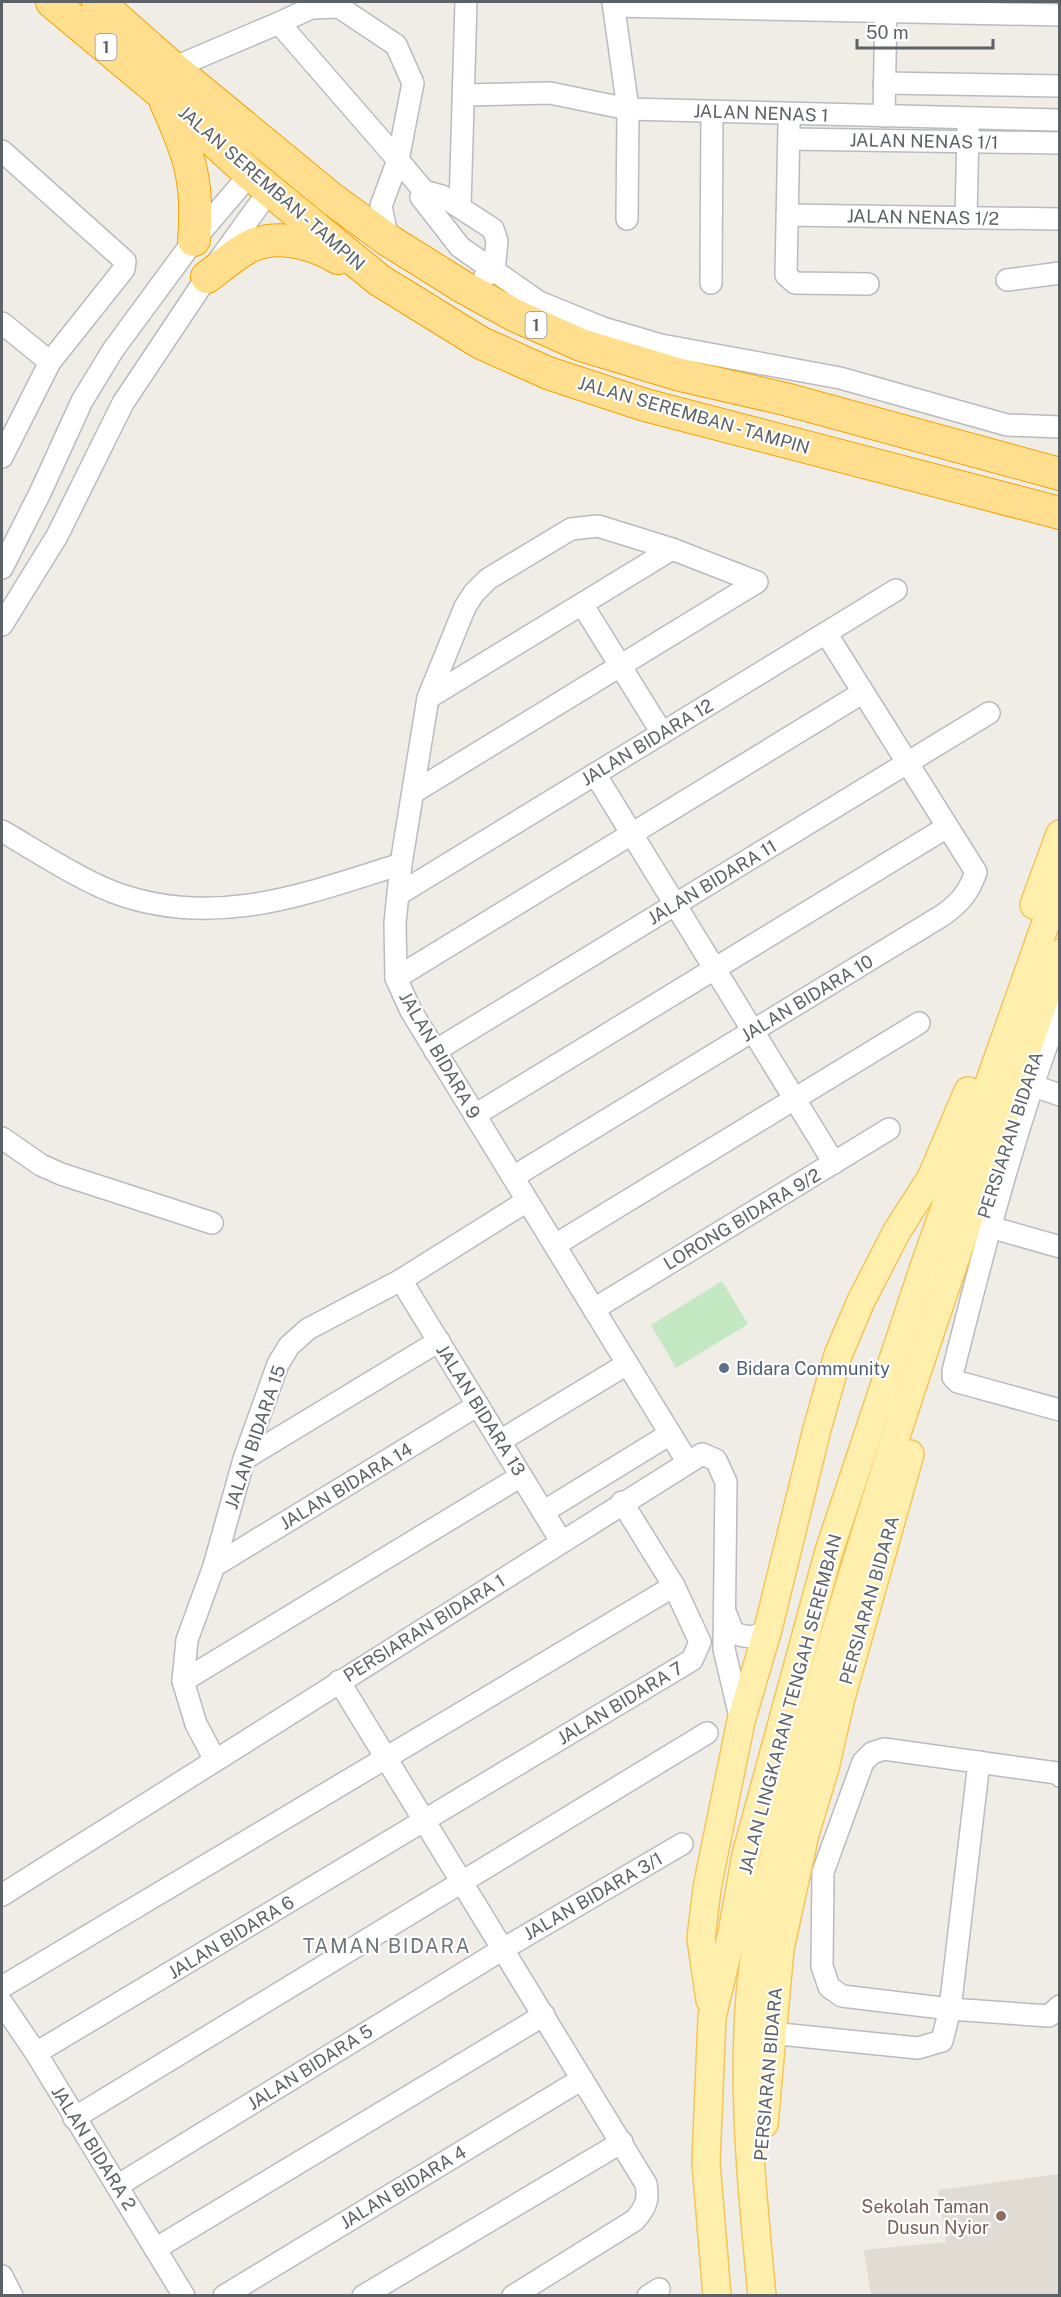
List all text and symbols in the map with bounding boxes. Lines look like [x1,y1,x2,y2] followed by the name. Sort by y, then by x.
[857,12,994,50] scale bar
[866,22,909,43] text: 50 m
[96,34,116,60] road number: 1
[693,100,829,126] street label: JALAN NENAS 1
[175,101,369,275] street label: JALAN SEREMBAN - TAMPIN
[849,129,999,153] street label: JALAN NENAS 1/1
[847,205,999,229] street label: JALAN NENAS 1/2
[526,312,546,338] road number: 1
[576,372,812,458] street label: JALAN SEREMBAN - TAMPIN
[577,694,717,790] street label: JALAN BIDARA 12
[644,835,780,929] street label: JALAN BIDARA 11
[737,950,877,1046] street label: JALAN BIDARA 10
[395,988,485,1122] street label: JALAN BIDARA 9
[973,1049,1047,1221] street label: PERSIARAN BIDARA
[660,1164,824,1274] street label: LORONG BIDARA 9/2
[432,1341,530,1479] street label: JALAN BIDARA 13
[736,1358,890,1379] place label: Bidara Community
[717,1361,731,1375] marker: Bidara Community
[221,1362,289,1512] street label: JALAN BIDARA 15
[276,1438,416,1534] street label: JALAN BIDARA 14
[835,1513,903,1687] street label: PERSIARAN BIDARA
[734,1531,846,1877] street label: JALAN LINGKARAN TENGAH SEREMBAN
[339,1570,509,1686] street label: PERSIARAN BIDARA 1
[553,1657,687,1749] street label: JALAN BIDARA 7
[520,1848,666,1944] street label: JALAN BIDARA 3/1
[164,1891,298,1983] street label: JALAN BIDARA 6
[303,1934,471,1958] district label: TAMAN BIDARA
[750,1986,786,2162] street label: PERSIARAN BIDARA
[244,2020,376,2114] street label: JALAN BIDARA 5
[47,2082,141,2214] street label: JALAN BIDARA 2
[336,2141,470,2233] street label: JALAN BIDARA 4
[861,2196,989,2238] place label: Sekolah Taman Dusun Nyior
[994,2209,1008,2223] marker: Sekolah Taman Dusun Nyior

